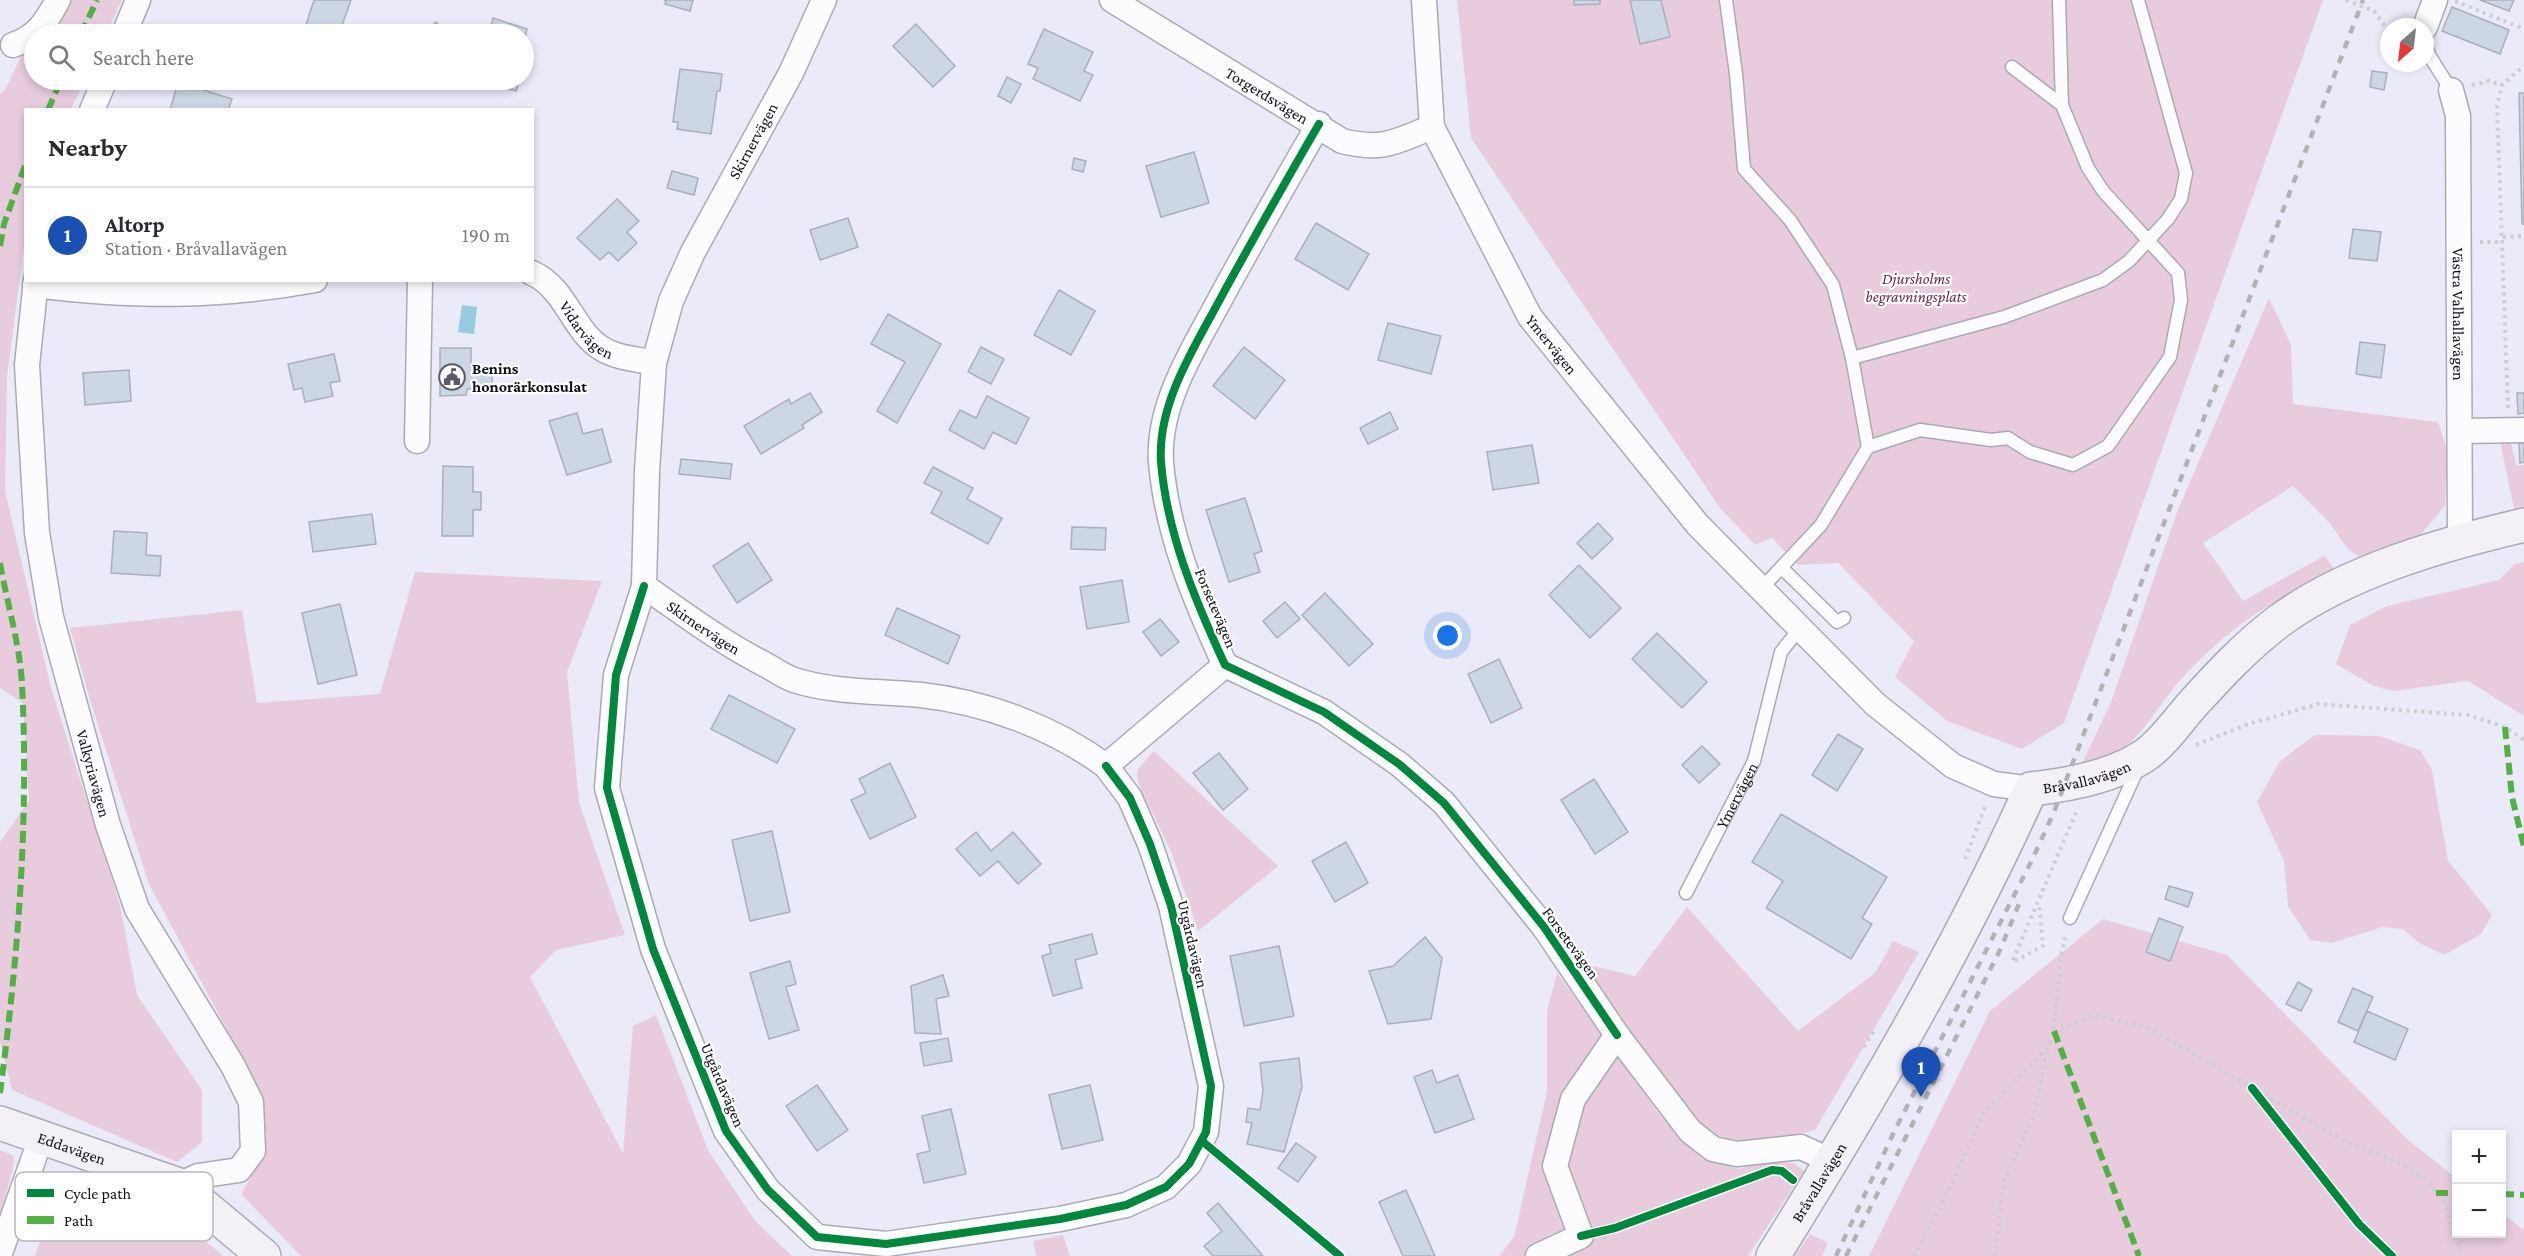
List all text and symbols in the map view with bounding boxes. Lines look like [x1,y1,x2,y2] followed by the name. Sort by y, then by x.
[2380,18,2434,72] north arrow
[24,24,534,90] search box
[45,41,78,74] icon: search
[93,45,194,70] text: Search here
[1223,63,1312,127] street label: Torgerdsvägen
[725,100,782,182] street label: Skirnervägen
[48,133,127,162] text: Nearby
[105,212,165,237] text: Altorp
[64,224,71,246] text: 1
[462,224,510,246] text: 190 m
[105,237,287,259] text: Station · Bråvallavägen
[2450,248,2468,381] street label: Västra Valhallavägen
[1866,270,1967,306] park label: Djursholms begravningsplats
[557,298,616,362] street label: Vidarvägen
[1523,311,1581,378] street label: Ymervägen
[472,360,587,395] place label: Benins honorärkonsulat
[437,362,467,392] public building icon: Benins honorärkonsulat
[1191,566,1240,651] street label: Forsetevägen
[664,597,744,658] street label: Skirnervägen
[1433,621,1462,650] your location
[74,728,114,819] street label: Valkyriavägen
[2042,757,2133,796] street label: Bråvallavägen
[1712,759,1760,831] street label: Ymervägen
[1174,898,1211,990] street label: Utgårdavägen
[1538,904,1603,983] street label: Forsetevägen
[697,1040,748,1130] street label: Utgårdavägen
[1902,1048,1940,1097] pin: 1
[36,1128,108,1168] street label: Eddavägen
[2452,1130,2506,1238] map controls
[2452,1130,2506,1184] button: +
[1788,1139,1849,1225] street label: Bråvallavägen
[15,1172,213,1241] legend
[2452,1184,2506,1238] button: −
[64,1185,131,1203] text: Cycle path
[64,1212,94,1229] text: Path

